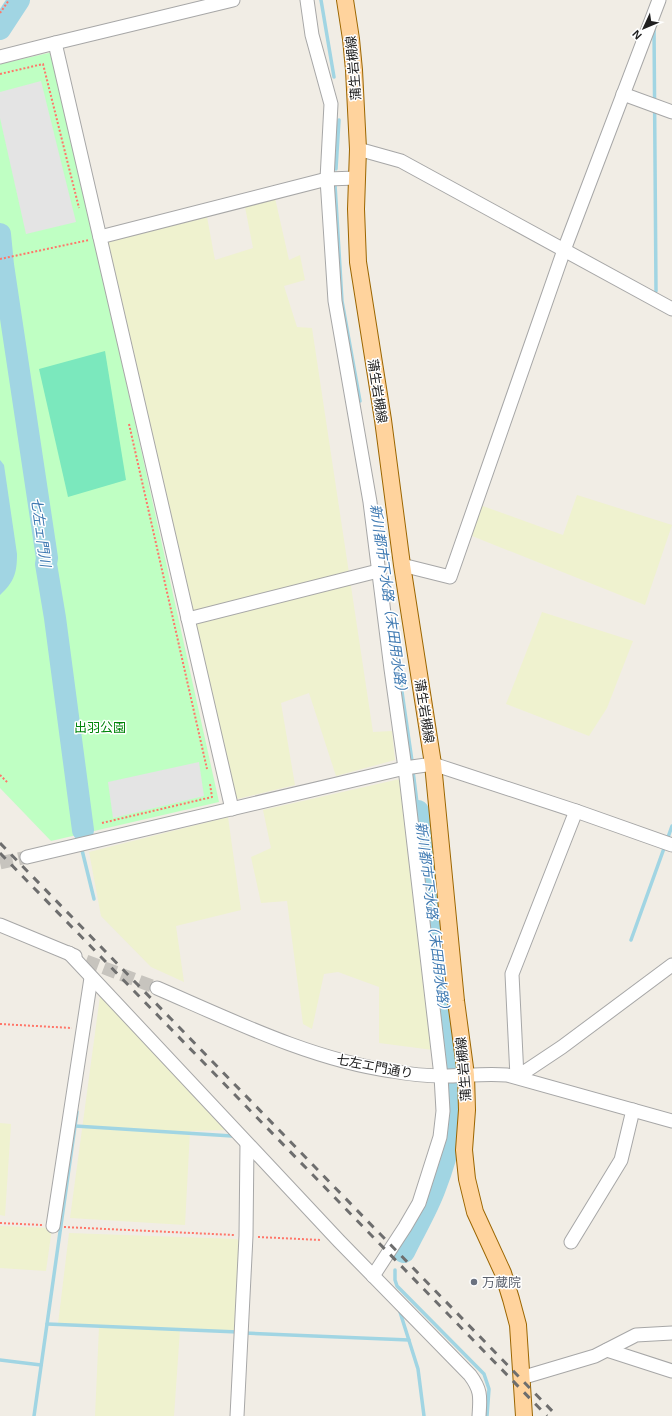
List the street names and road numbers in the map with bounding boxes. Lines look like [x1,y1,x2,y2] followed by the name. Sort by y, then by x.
[343,35,364,101] street label: 蒲生岩槻線
[365,358,390,424] street label: 蒲生岩槻線
[412,678,437,744] street label: 蒲生岩槻線
[453,1036,474,1102] street label: 蒲生岩槻線
[335,1052,415,1081] street label: 七左エ門通り

